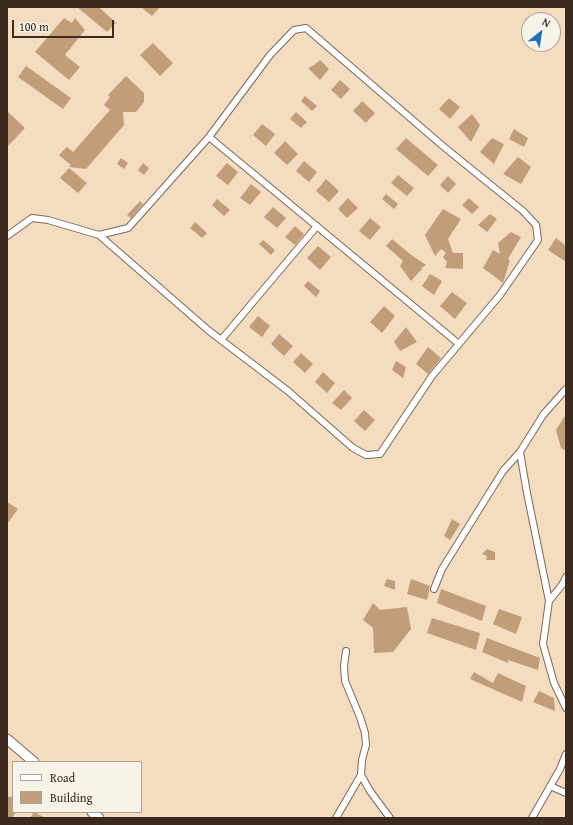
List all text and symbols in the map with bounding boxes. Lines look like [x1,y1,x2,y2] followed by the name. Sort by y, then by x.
[14,12,116,38] scale bar
[521,12,561,52] north arrow
[539,14,554,31] text: N
[19,18,49,35] text: 100 m
[12,761,142,813] legend
[50,769,75,786] text: Road
[50,789,93,806] text: Building

